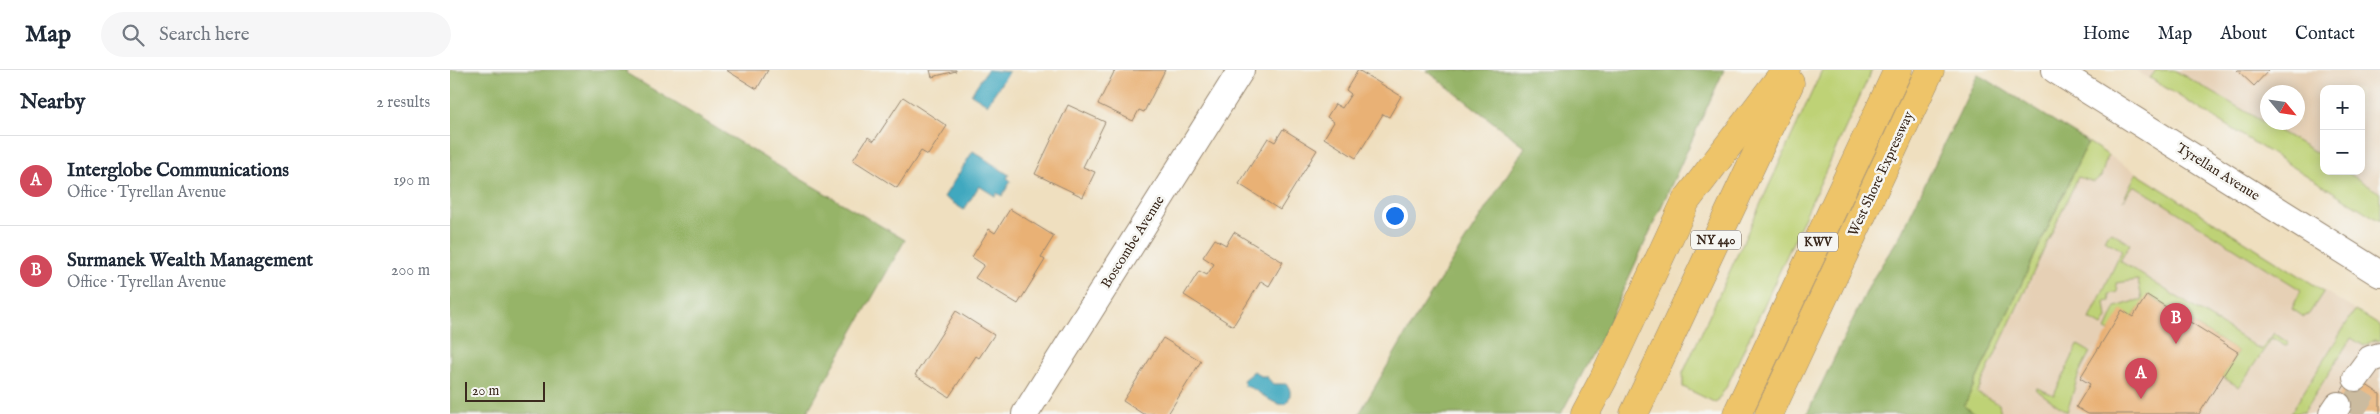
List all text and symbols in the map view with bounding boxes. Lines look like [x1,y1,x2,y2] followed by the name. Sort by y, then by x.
[101,12,451,57] search box
[25,19,71,50] text: Map
[119,21,147,49] icon: search
[159,23,250,47] text: Search here
[2083,23,2130,46] text: Home
[2158,23,2192,46] text: Map
[2220,23,2267,46] text: About
[2295,23,2355,46] text: Contact
[2260,85,2305,130] north arrow
[2320,85,2365,175] map controls
[2320,85,2365,130] button: +
[20,89,85,116] text: Nearby
[376,93,430,113] text: 2 results
[1844,108,1918,239] street label: West Shore Expressway
[2320,130,2365,175] button: −
[2173,139,2264,205] street label: Tyrellan Avenue
[67,159,289,183] text: Interglobe Communications
[31,171,41,191] text: A
[393,171,430,191] text: 190 m
[67,183,226,203] text: Office · Tyrellan Avenue
[1097,192,1169,292] street label: Boscombe Avenue
[1382,203,1408,229] your location
[1691,230,1741,250] road number: NY 440
[1798,232,1838,252] road number: KWV
[67,249,313,273] text: Surmanek Wealth Management
[31,261,41,281] text: B
[391,261,430,281] text: 200 m
[67,273,226,293] text: Office · Tyrellan Avenue
[2160,303,2192,344] pin: B
[2125,358,2157,399] pin: A
[465,379,545,402] scale bar
[472,382,499,400] text: 20 m

